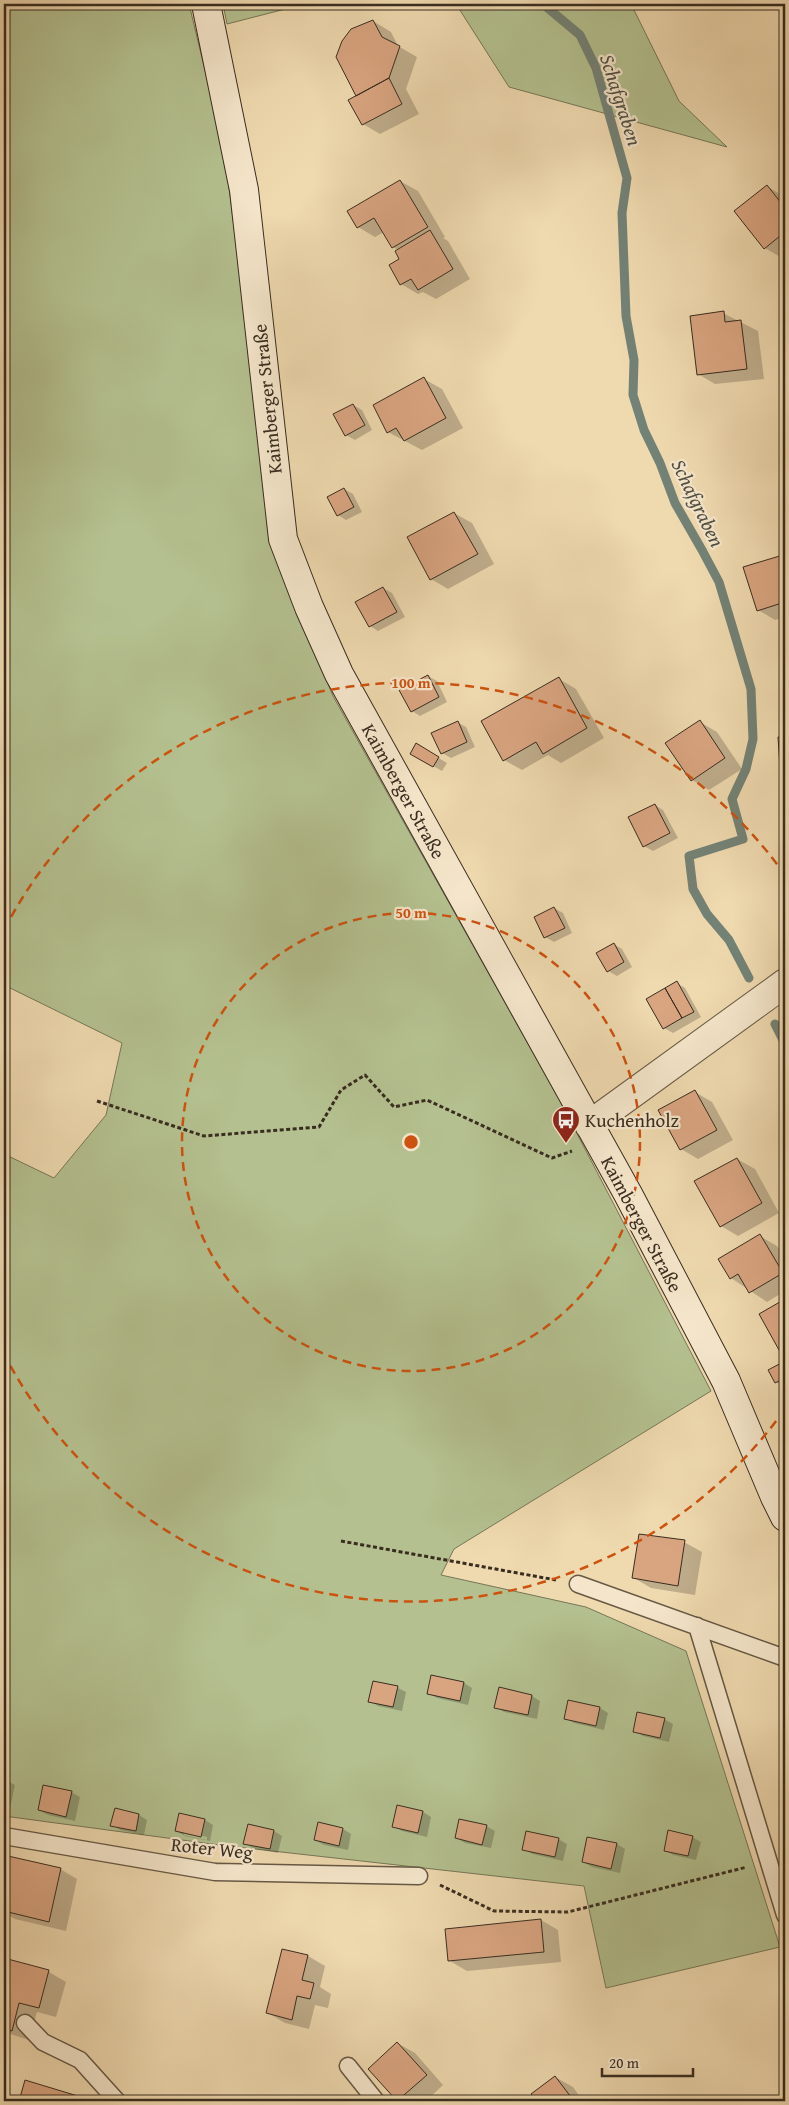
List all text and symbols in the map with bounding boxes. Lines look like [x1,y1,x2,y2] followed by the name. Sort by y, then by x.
[593,50,650,149] water label: Schafgraben
[245,323,289,475] street label: Kaimberger Straße
[665,454,732,552] water label: Schafgraben
[391,672,431,693] text: 100 m
[355,718,453,864] street label: Kaimberger Straße
[395,902,427,923] text: 50 m
[551,1105,581,1144] bus stop icon: Kuchenholz
[585,1106,679,1134] place label: Kuchenholz
[402,1133,420,1151] centre of rings
[594,1151,690,1297] street label: Kaimberger Straße
[170,1830,255,1866] street label: Roter Weg
[602,2045,693,2077] scale bar
[609,2052,640,2073] text: 20 m

